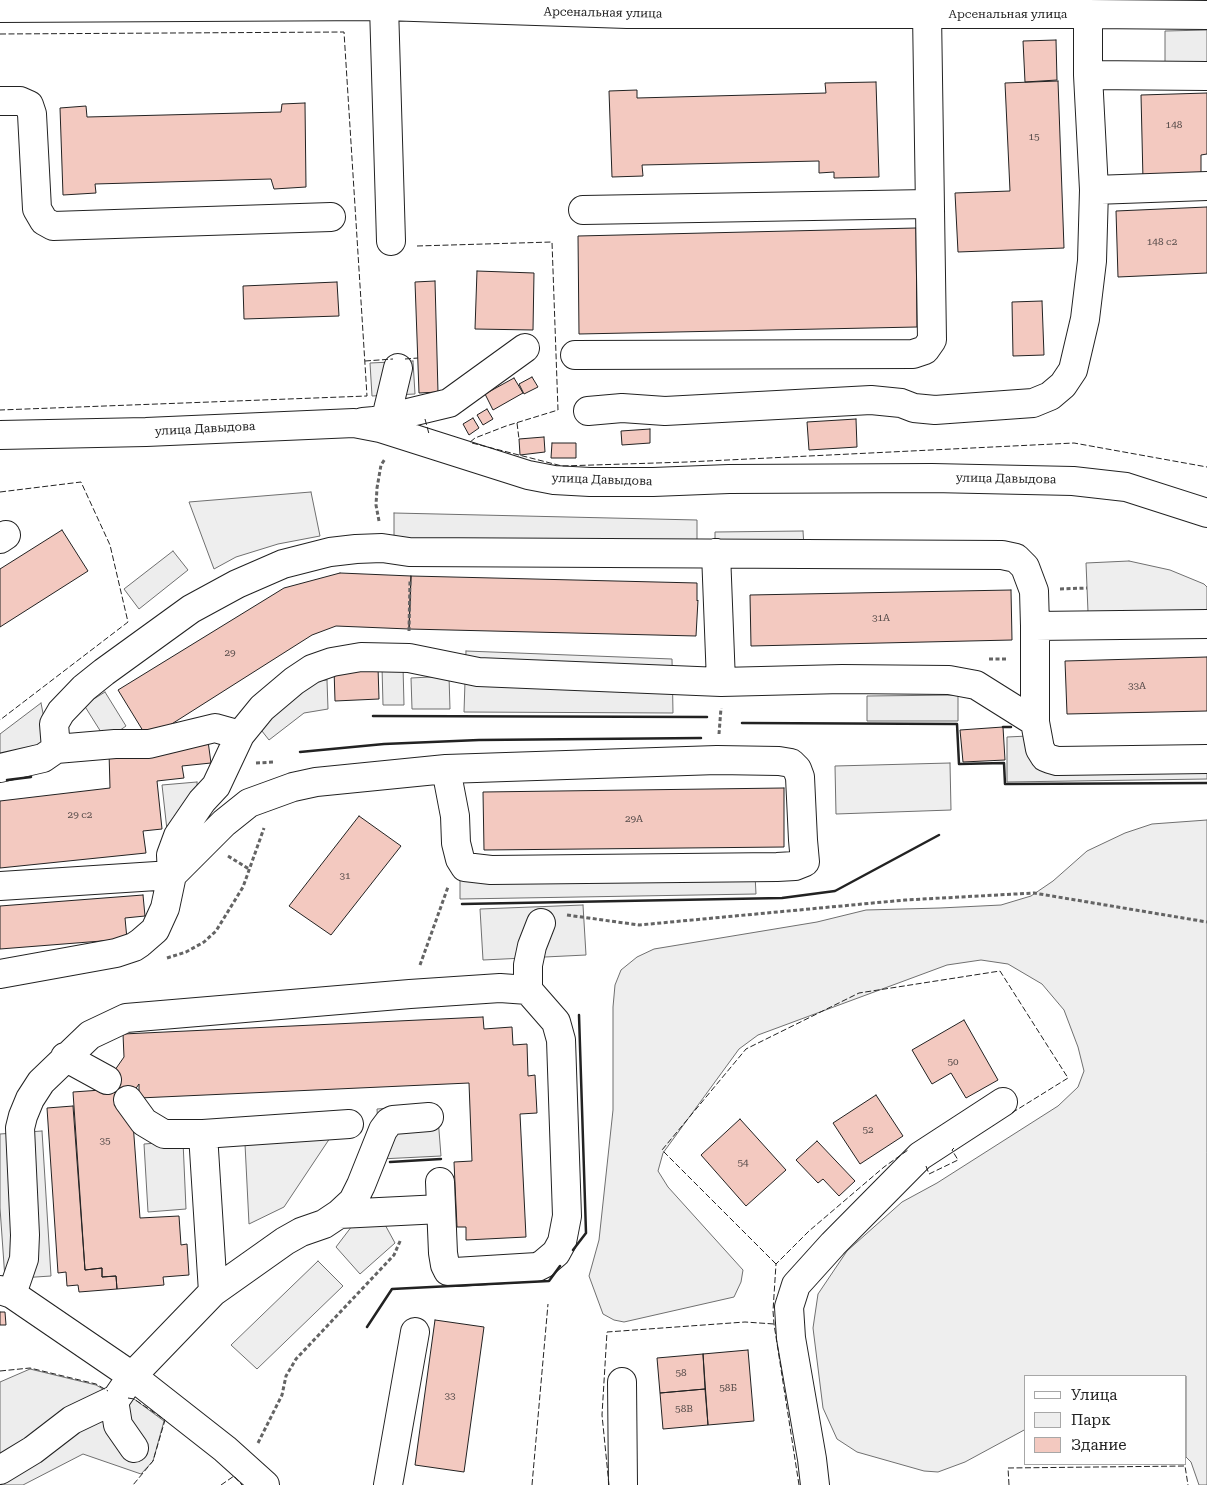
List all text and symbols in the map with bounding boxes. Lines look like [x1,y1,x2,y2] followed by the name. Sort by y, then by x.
[544,5,662,21] street label: Арсенальная улица
[949,7,1067,21] street label: Арсенальная улица
[1166,119,1182,131] house number: 148
[1028,131,1040,143] house number: 15
[1147,236,1177,248] house number: 148 с2
[154,419,256,439] street label: улица Давыдова
[551,471,653,489] street label: улица Давыдова
[956,471,1056,487] street label: улица Давыдова
[872,612,890,624] house number: 31А
[224,647,236,659] house number: 29
[1128,680,1146,692] house number: 33А
[68,809,92,821] house number: 29 с2
[625,813,643,825] house number: 29А
[339,870,351,882] house number: 31
[947,1056,959,1068] house number: 50
[862,1124,874,1136] house number: 52
[99,1135,111,1147] house number: 35
[737,1157,749,1169] house number: 54
[675,1367,687,1379] house number: 58
[1024,1375,1187,1465] legend
[719,1382,737,1394] house number: 58Б
[1071,1386,1117,1404] text: Улица
[444,1390,456,1402] house number: 33
[675,1403,693,1415] house number: 58В
[1071,1411,1111,1429] text: Парк
[1071,1436,1127,1454] text: Здание

